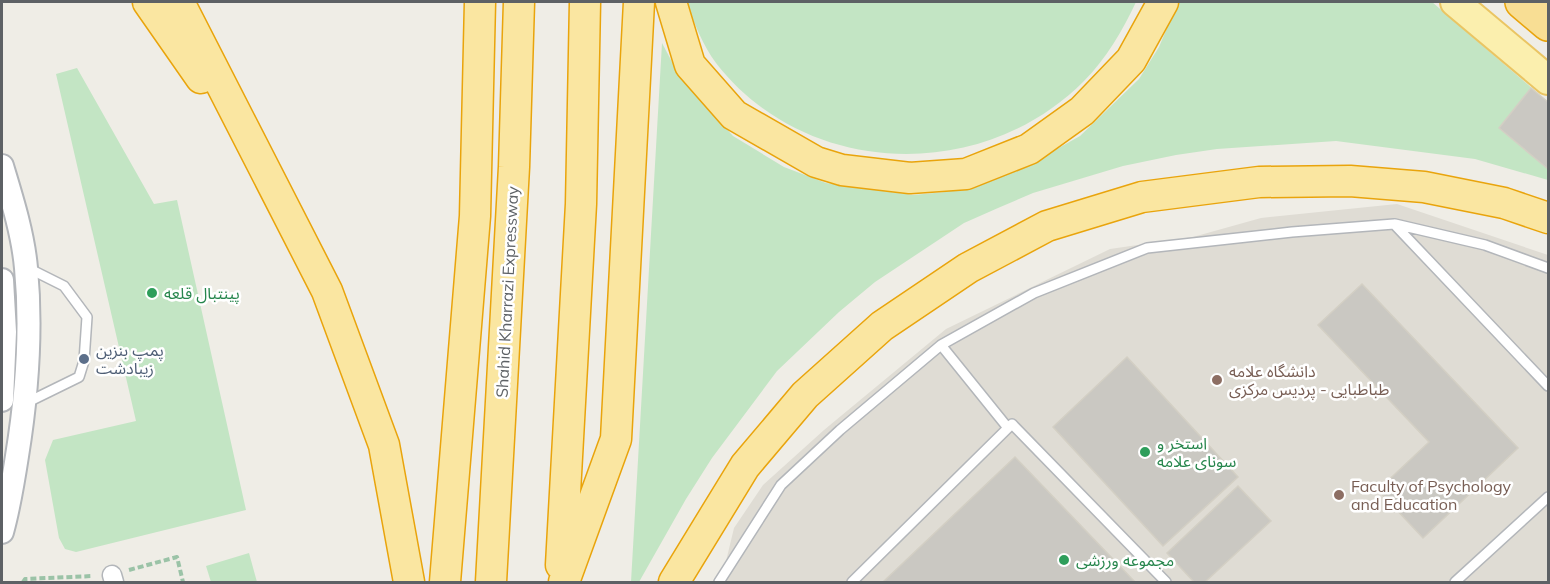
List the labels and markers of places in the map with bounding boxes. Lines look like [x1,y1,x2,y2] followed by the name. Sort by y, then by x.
[164,283,240,304] place label: پینتبال قلعه
[145,286,159,300] marker: پینتبال قلعه
[96,340,164,378] place label: پمپ بنزین زیبادشت
[77,352,91,366] marker: پمپ بنزین زیبادشت
[1229,361,1390,400] place label: دانشگاه علامه طباطبایی - پردیس مرکزی
[1210,373,1224,387] marker: دانشگاه علامه طباطبایی - پردیس مرکزی
[1157,433,1236,471] place label: استخر و سونای علامه
[1138,445,1152,459] marker: استخر و سونای علامه
[1351,476,1512,514] place label: Faculty of Psychology and Education
[1332,488,1346,502] marker: Faculty of Psychology and Education
[1076,550,1174,570] place label: مجموعه ورزشی
[1057,553,1071,567] marker: مجموعه ورزشی

